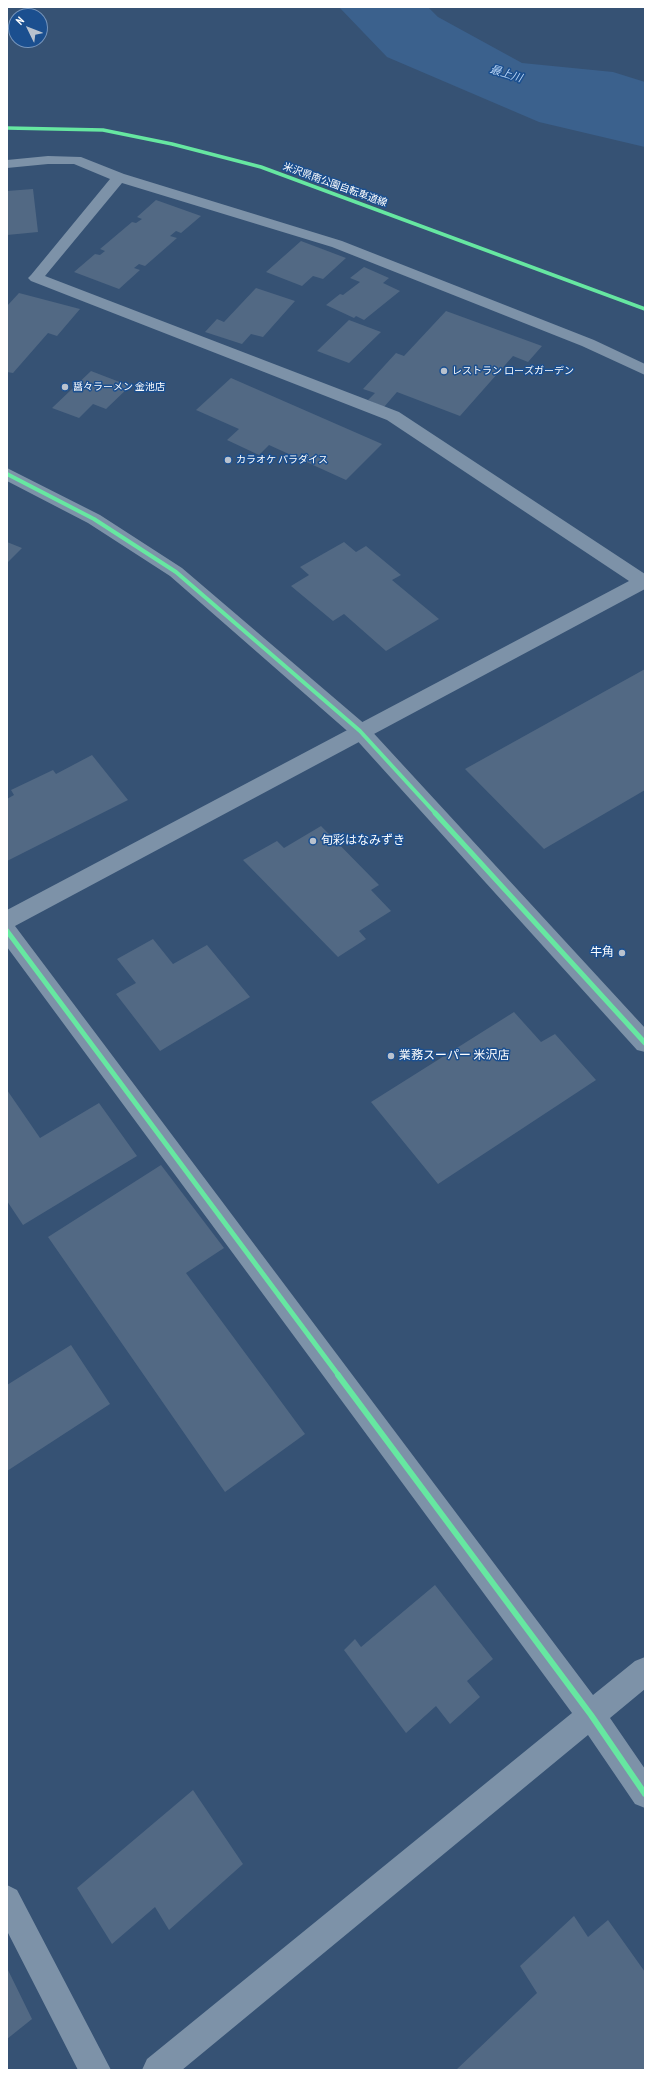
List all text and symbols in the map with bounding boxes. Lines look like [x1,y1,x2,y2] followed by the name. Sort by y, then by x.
[8,8,48,48] north arrow
[13,14,27,27] text: N
[488,63,524,85] water label: 最上川
[281,161,389,209] street label: 米沢県南公園自転車道線
[452,365,574,377] place label: レストラン ローズガーデン
[439,366,449,376] marker: レストラン ローズガーデン
[73,381,165,393] place label: 醤々ラーメン 金池店
[60,382,70,392] marker: 醤々ラーメン 金池店
[236,454,328,466] place label: カラオケ パラダイス
[223,455,233,465] marker: カラオケ パラダイス
[321,834,405,848] place label: 旬彩はなみずき
[308,836,318,846] marker: 旬彩はなみずき
[590,946,614,960] place label: 牛角
[617,948,627,958] marker: 牛角
[399,1049,510,1063] place label: 業務スーパー 米沢店
[386,1051,396,1061] marker: 業務スーパー 米沢店

